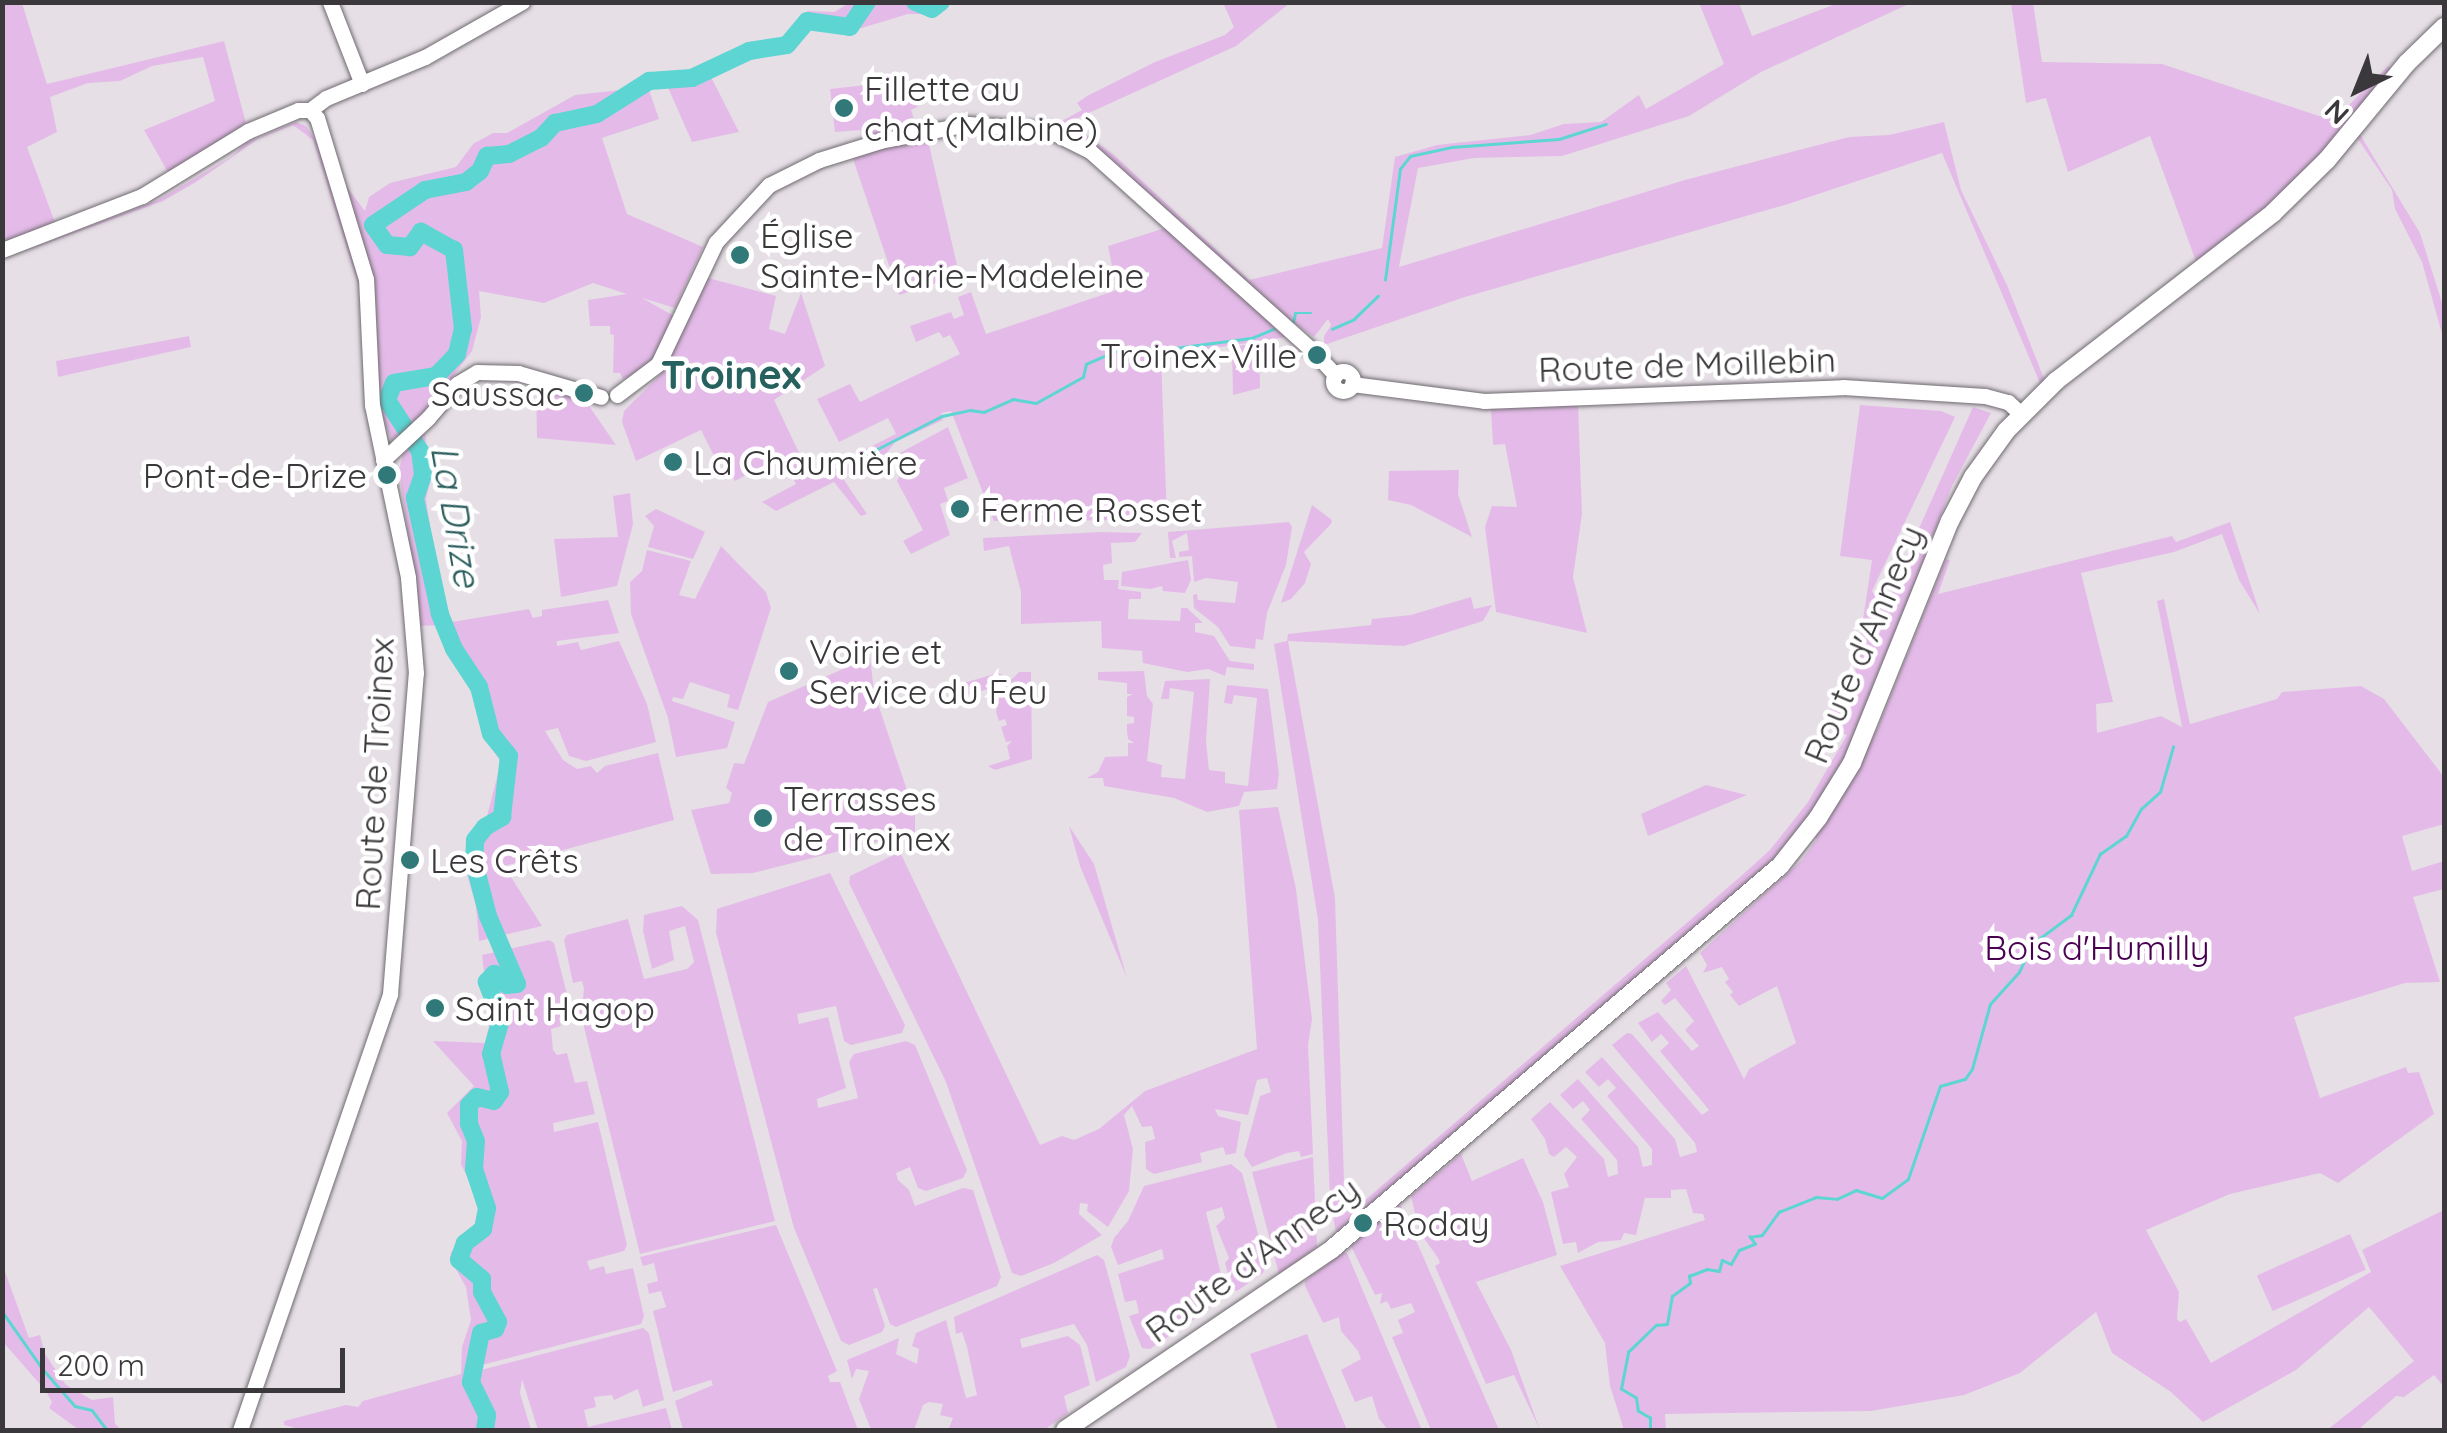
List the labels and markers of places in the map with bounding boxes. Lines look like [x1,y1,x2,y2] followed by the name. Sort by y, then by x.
[864,67,1098,149] place label: Fillette au chat (Malbine)
[833,97,855,119] marker: Fillette au chat (Malbine)
[760,214,1144,296] place label: Église Sainte-Marie-Madeleine
[729,244,751,266] marker: Église Sainte-Marie-Madeleine
[1100,334,1297,376] place label: Troinex-Ville
[1306,344,1328,366] marker: Troinex-Ville
[431,372,564,414] place label: Saussac
[573,382,595,404] marker: Saussac
[693,441,918,483] place label: La Chaumière
[662,451,684,473] marker: La Chaumière
[143,454,367,496] place label: Pont-de-Drize
[376,464,398,486] marker: Pont-de-Drize
[980,488,1203,530] place label: Ferme Rosset
[949,498,971,520] marker: Ferme Rosset
[809,630,1047,712] place label: Voirie et Service du Feu
[778,660,800,682] marker: Voirie et Service du Feu
[783,777,951,859] place label: Terrasses de Troinex
[752,807,774,829] marker: Terrasses de Troinex
[430,839,579,881] place label: Les Crêts
[399,849,421,871] marker: Les Crêts
[455,987,655,1029] place label: Saint Hagop
[424,997,446,1019] marker: Saint Hagop
[1383,1202,1490,1244] place label: Roday
[1352,1212,1374,1234] marker: Roday

